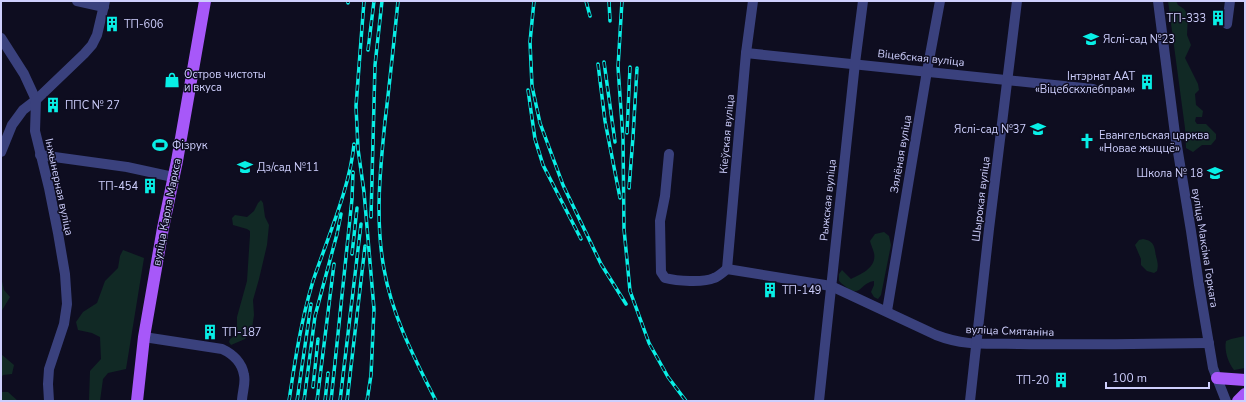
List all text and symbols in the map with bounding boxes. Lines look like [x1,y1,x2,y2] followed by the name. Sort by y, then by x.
[1209,9,1227,27] building icon: ТП-333
[1167,11,1206,26] place label: ТП-333
[103,15,121,33] building icon: ТП-606
[124,17,164,32] place label: ТП-606
[1082,30,1100,48] school or university icon: Яслі-сад №23
[1103,32,1175,47] place label: Яслі-сад №23
[877,46,965,70] street label: Віцебская вуліца
[184,67,266,95] place label: Остров чистоты и вкуса
[1035,69,1135,97] place label: Інтэрнат ААТ «Віцебскхлебпрам»
[163,71,181,89] shop icon: Остров чистоты и вкуса
[1138,73,1156,91] building icon: Інтэрнат ААТ «Віцебскхлебпрам»
[716,93,738,174] street label: Кіеўская вуліца
[44,96,62,114] building icon: ППС № 27
[65,98,120,113] place label: ППС № 27
[887,114,915,194] street label: Зялёная вуліца
[1029,120,1047,138] school or university icon: Яслі-сад №37
[954,122,1026,137] place label: Яслі-сад №37
[1099,128,1209,156] place label: Евангельская царква «Новае жыццё»
[1078,132,1096,150] church icon: Евангельская царква «Новае жыццё»
[151,136,169,154] sports icon: Фізрук
[41,137,77,237] street label: Інжынерная вуліца
[172,138,208,153] place label: Фізрук
[968,155,994,242] street label: Шырокая вуліца
[149,157,185,267] street label: вуліца Карла Маркса
[236,158,254,176] school or university icon: Дз/сад №11
[816,158,840,242] street label: Рыжская вуліца
[257,160,319,175] place label: Дз/сад №11
[1206,164,1224,182] school or university icon: Школа № 18
[1137,166,1203,181] place label: Школа № 18
[141,177,159,195] building icon: ТП-454
[99,179,138,194] place label: ТП-454
[1188,187,1222,309] street label: вуліца Максіма Горкага
[761,281,779,299] building icon: ТП-149
[782,283,821,298] place label: ТП-149
[965,322,1055,340] street label: вуліца Смятаніна
[201,323,219,341] building icon: ТП-187
[222,325,261,340] place label: ТП-187
[1106,364,1209,390] scale bar
[1112,370,1147,386] text: 100 m
[1052,371,1070,389] building icon: ТП-20
[1016,373,1049,388] place label: ТП-20

